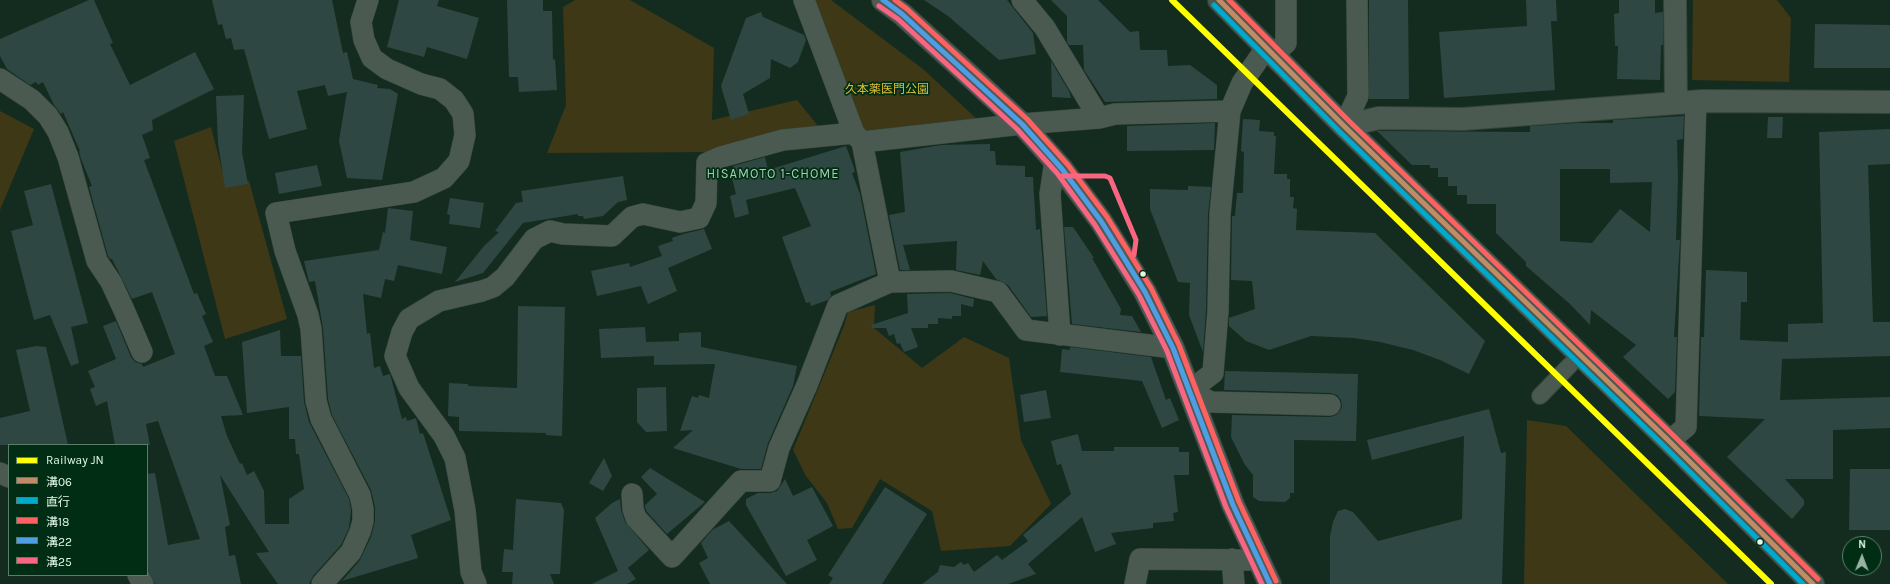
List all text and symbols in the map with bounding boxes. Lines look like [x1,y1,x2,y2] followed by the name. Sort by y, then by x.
[845,83,929,97] park label: 久本薬医門公園
[706,166,840,182] district label: HISAMOTO 1-CHOME
[1138,269,1148,279] unlabelled marker
[8,444,148,576] legend
[46,453,104,467] text: Railway JN
[46,475,72,489] text: 溝06
[46,495,70,509] text: 直行
[46,515,69,529] text: 溝18
[46,535,72,549] text: 溝22
[1842,536,1882,576] north arrow
[1755,537,1765,547] unlabelled marker
[1858,538,1866,551] text: N
[46,555,72,569] text: 溝25

